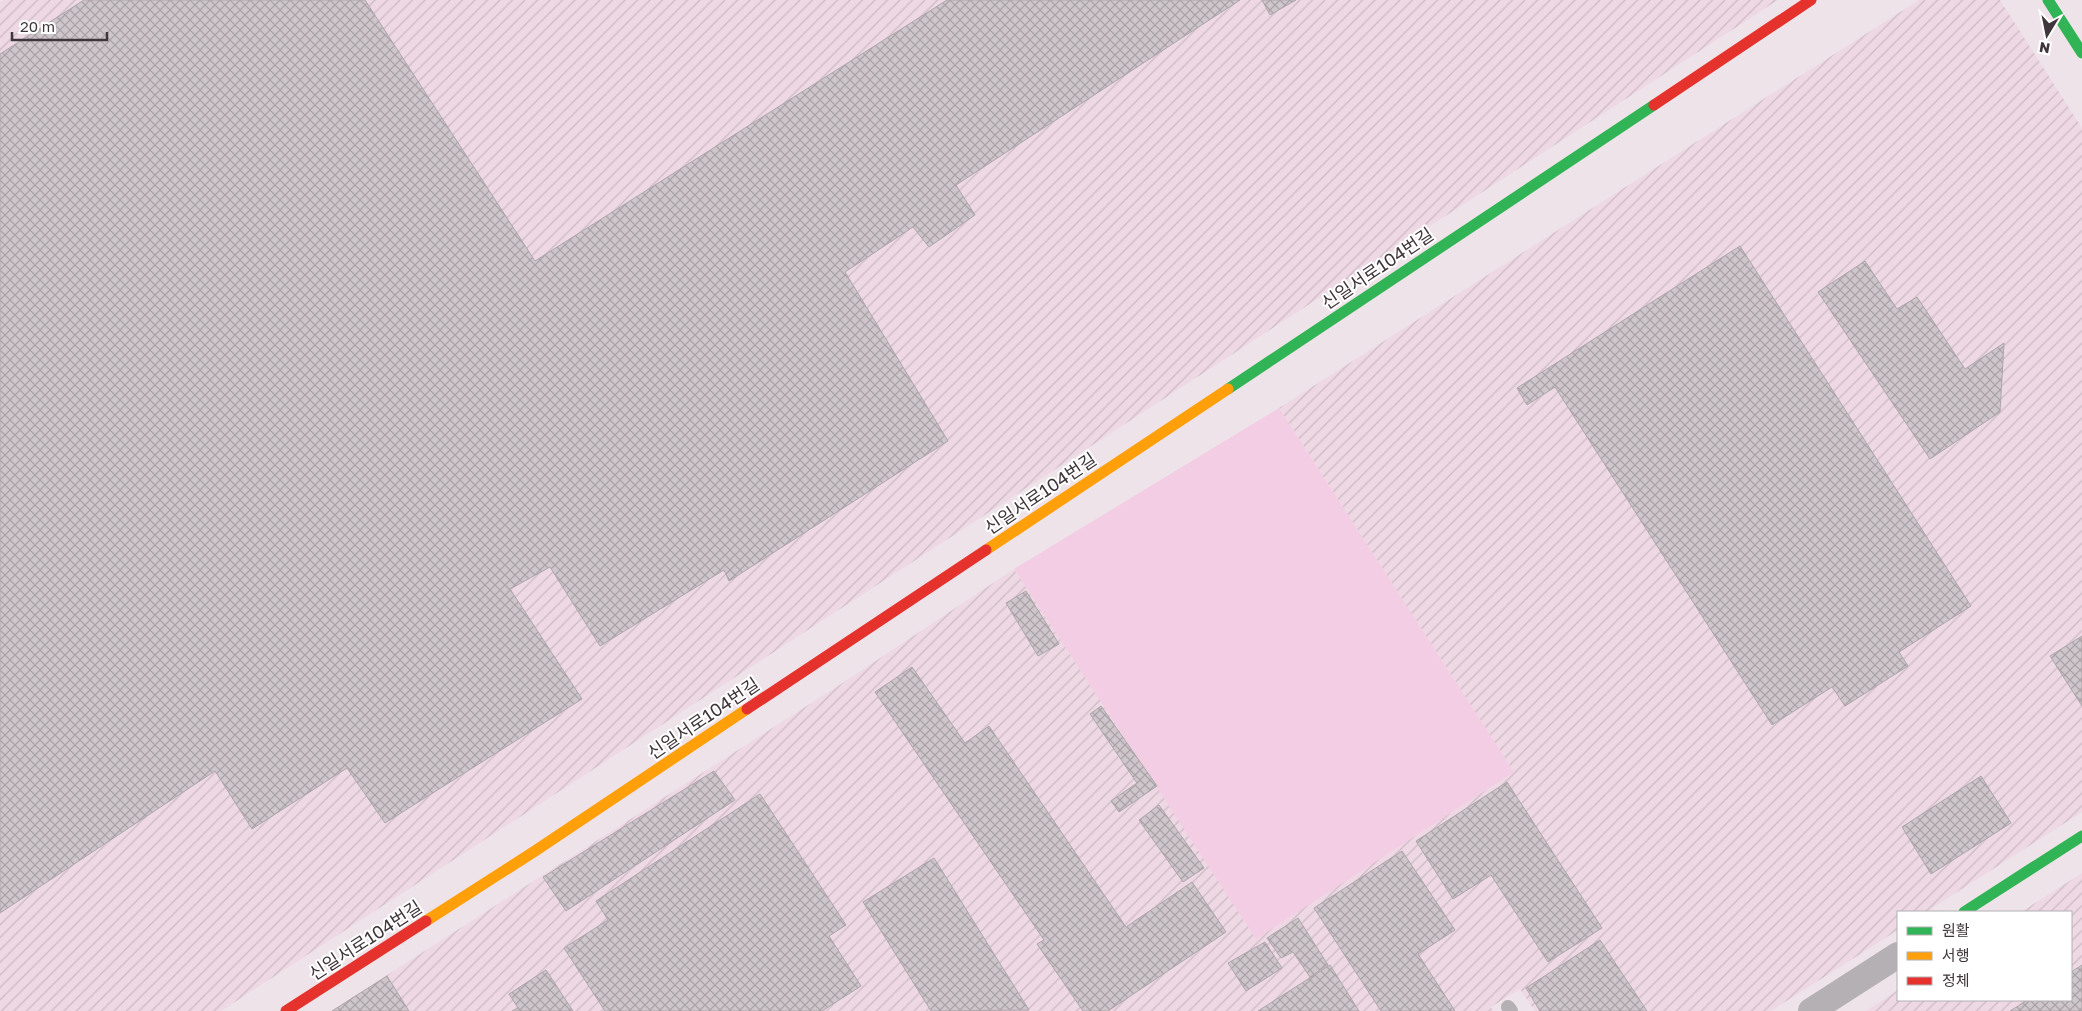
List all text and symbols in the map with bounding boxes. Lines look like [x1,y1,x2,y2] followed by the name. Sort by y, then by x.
[12,10,108,42] scale bar
[2022,10,2072,60] north arrow
[20,17,55,35] text: 20 m
[2038,39,2051,58] text: N
[1317,222,1437,314] street label: 신일서로104번길
[980,447,1100,539] street label: 신일서로104번길
[643,672,763,764] street label: 신일서로104번길
[304,895,426,985] street label: 신일서로104번길
[1897,911,2072,1001] legend
[1942,921,1970,939] text: 원활
[1942,946,1970,964] text: 서행
[1942,971,1970,989] text: 정체

